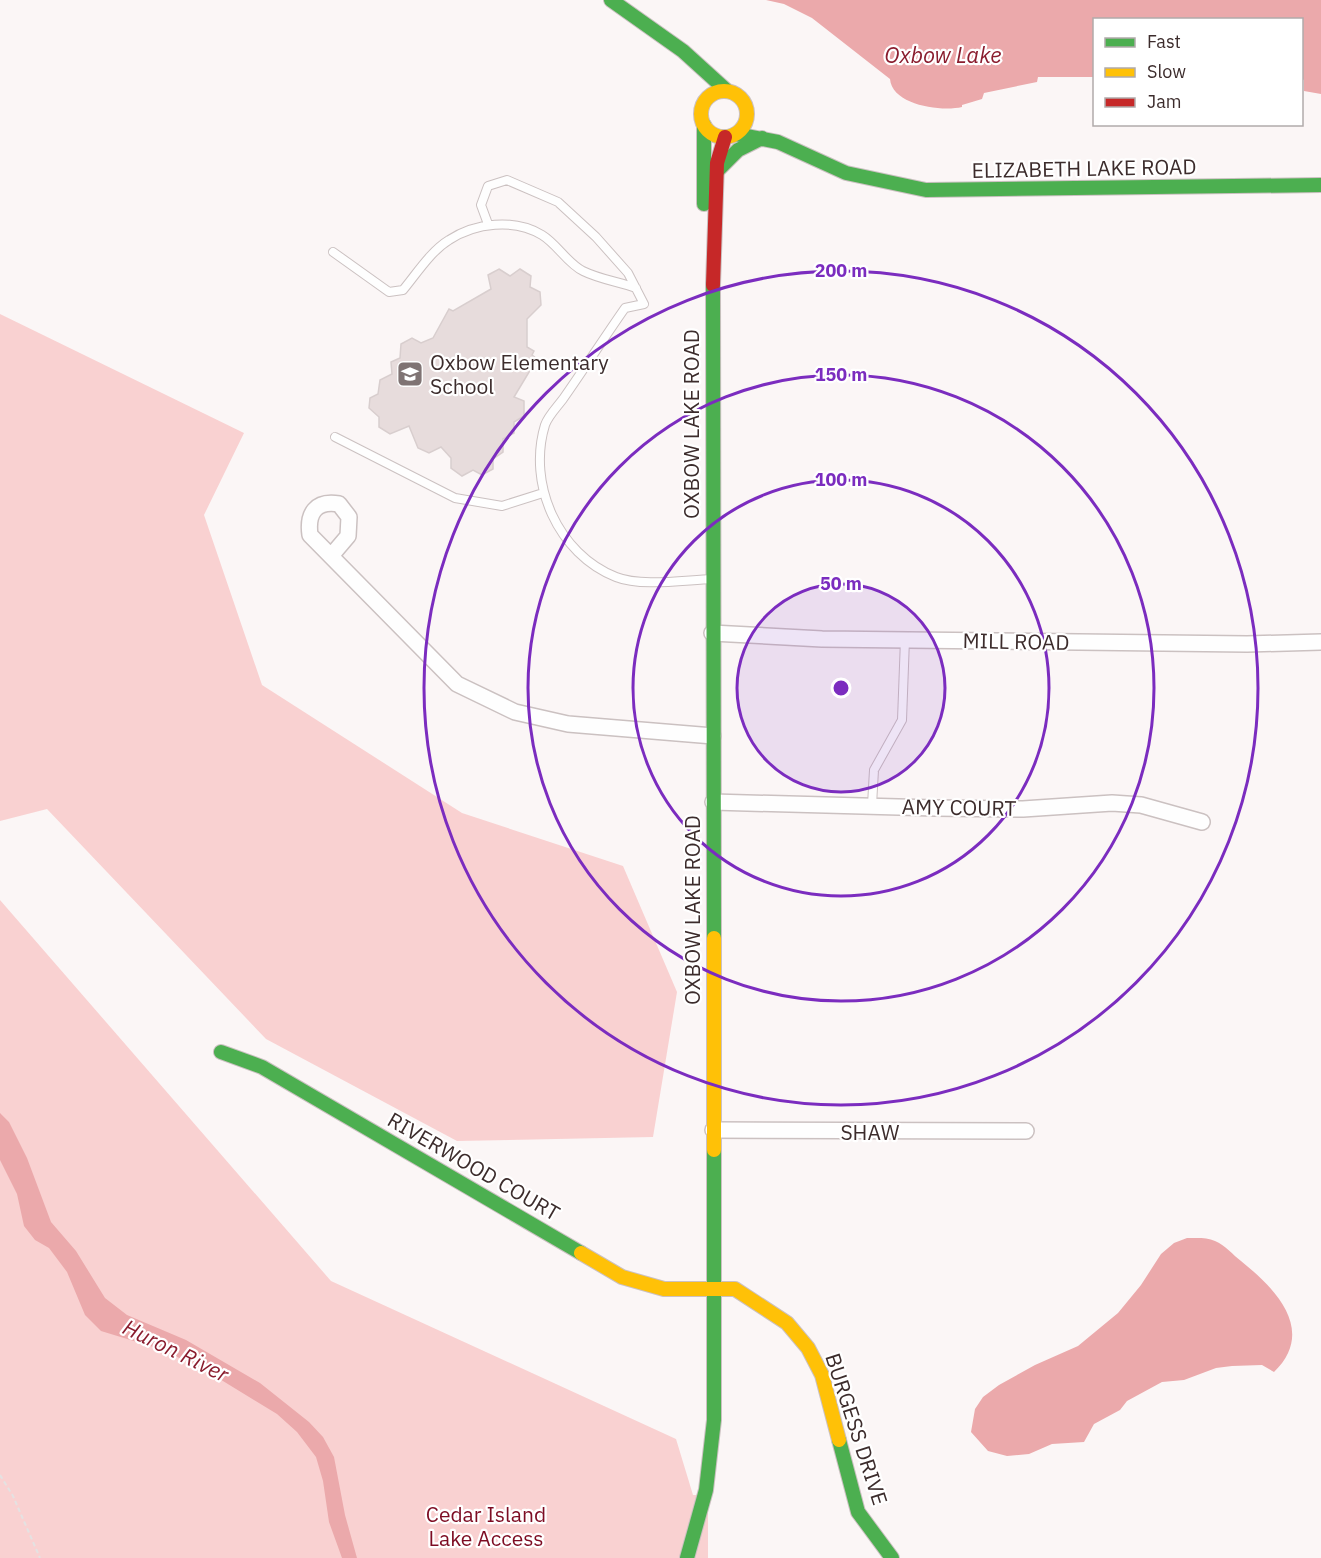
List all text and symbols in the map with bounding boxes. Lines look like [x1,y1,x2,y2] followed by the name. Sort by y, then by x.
[1093,18,1303,126] legend
[1147,30,1181,53] text: Fast
[885,40,1001,69] water label: Oxbow Lake
[1147,60,1186,83] text: Slow
[1147,90,1182,113] text: Jam
[971,152,1197,184] street label: ELIZABETH LAKE ROAD
[815,259,867,282] text: 200 m
[677,329,705,519] street label: OXBOW LAKE ROAD
[430,348,609,400] place label: Oxbow Elementary School
[395,359,425,389] school or university icon: Oxbow Elementary School
[815,363,867,386] text: 150 m
[815,468,867,491] text: 100 m
[820,572,862,595] text: 50 m
[962,626,1070,656] street label: MILL ROAD
[831,678,851,698] centre of rings
[901,792,1017,822] street label: AMY COURT
[678,815,706,1005] street label: OXBOW LAKE ROAD
[383,1105,565,1227] street label: RIVERWOOD COURT
[840,1118,900,1146] street label: SHAW
[118,1312,235,1389] water label: Huron River
[819,1349,895,1509] street label: BURGESS DRIVE
[426,1500,546,1552] park label: Cedar Island Lake Access

